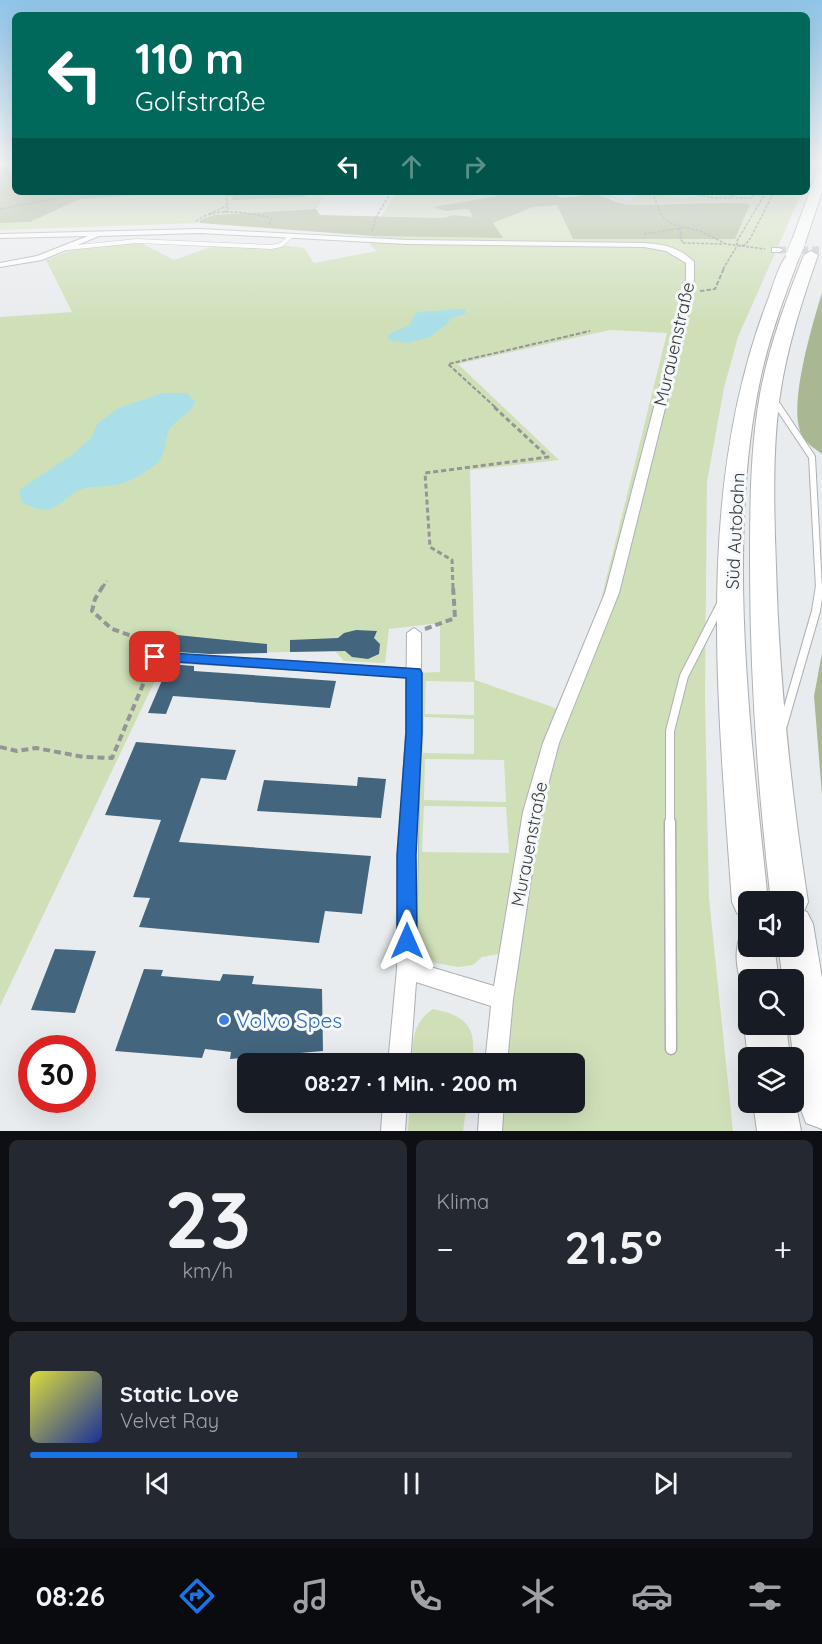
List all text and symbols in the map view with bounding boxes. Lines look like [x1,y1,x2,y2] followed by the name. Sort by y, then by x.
[135,32,244,85] text: 110 m
[36,36,114,114] icon: left
[135,84,266,118] text: Golfstraße
[332,150,365,183] icon: left
[395,150,428,183] icon: ahead
[458,150,491,183] icon: right
[649,280,699,408] street label: Murauenstraße
[720,472,750,590] street label: Süd Autobahn
[129,631,180,682] pin
[138,640,171,673] icon: arrive
[506,780,552,908] street label: Murauenstraße
[738,891,804,1113] map controls
[738,891,804,957] button: sound
[375,909,439,973] position arrow
[738,969,804,1035] button: search
[236,1007,342,1033] place label: Volvo Spes
[217,1013,231,1027] marker: Volvo Spes
[18,1035,96,1113] speed limit sign: 30
[738,1047,804,1113] button: layers
[304,1069,518,1097] text: 08:27 · 1 Min. · 200 m
[165,1170,251,1268] text: 23
[437,1189,489,1214] text: Klima
[565,1219,662,1275] text: 21.5°
[437,1228,454,1269] text: −
[773,1228,792,1269] text: +
[182,1258,233,1283] text: km/h
[120,1380,239,1408] text: Static Love
[120,1408,219,1433] text: Velvet Ray
[141,1467,174,1500] icon: previous
[395,1467,428,1500] icon: pause
[649,1467,682,1500] icon: next
[176,1575,218,1617] icon: directions
[290,1575,332,1617] icon: music
[404,1575,446,1617] icon: phone
[517,1575,559,1617] icon: climate
[631,1575,673,1617] icon: car
[744,1575,786,1617] icon: filters
[36,1579,105,1613] text: 08:26

